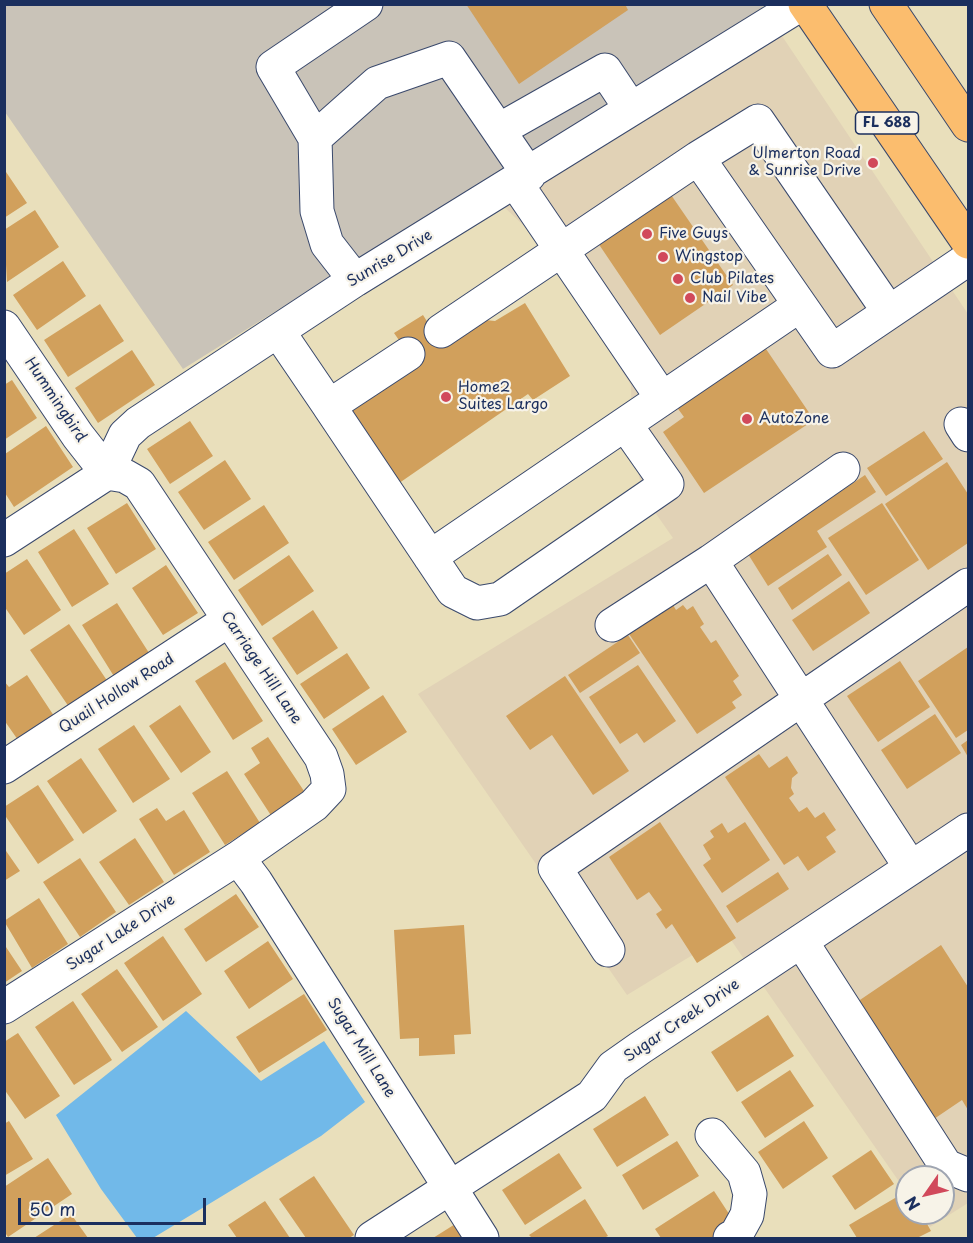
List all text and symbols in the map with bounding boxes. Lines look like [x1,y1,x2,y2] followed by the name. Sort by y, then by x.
[856,112,918,134] road number: FL 688
[748,145,861,180] place label: Ulmerton Road & Sunrise Drive
[866,156,880,170] marker: Ulmerton Road & Sunrise Drive
[659,225,728,243] place label: Five Guys
[344,226,436,292] street label: Sunrise Drive
[640,227,654,241] marker: Five Guys
[675,248,743,266] place label: Wingstop
[656,250,670,264] marker: Wingstop
[690,270,774,288] place label: Club Pilates
[671,272,685,286] marker: Club Pilates
[702,289,767,307] place label: Nail Vibe
[683,291,697,305] marker: Nail Vibe
[20,354,90,446] street label: Hummingbird
[458,379,548,414] place label: Home2 Suites Largo
[439,390,453,404] marker: Home2 Suites Largo
[759,410,829,428] place label: AutoZone
[740,412,754,426] marker: AutoZone
[217,608,305,728] street label: Carriage Hill Lane
[56,650,178,738] street label: Quail Hollow Road
[63,891,179,975] street label: Sugar Lake Drive
[621,976,743,1066] street label: Sugar Creek Drive
[323,995,399,1101] street label: Sugar Mill Lane
[895,1165,955,1225] north arrow
[21,1186,208,1224] scale bar
[898,1192,925,1216] text: N
[29,1195,76,1222] text: 50 m

